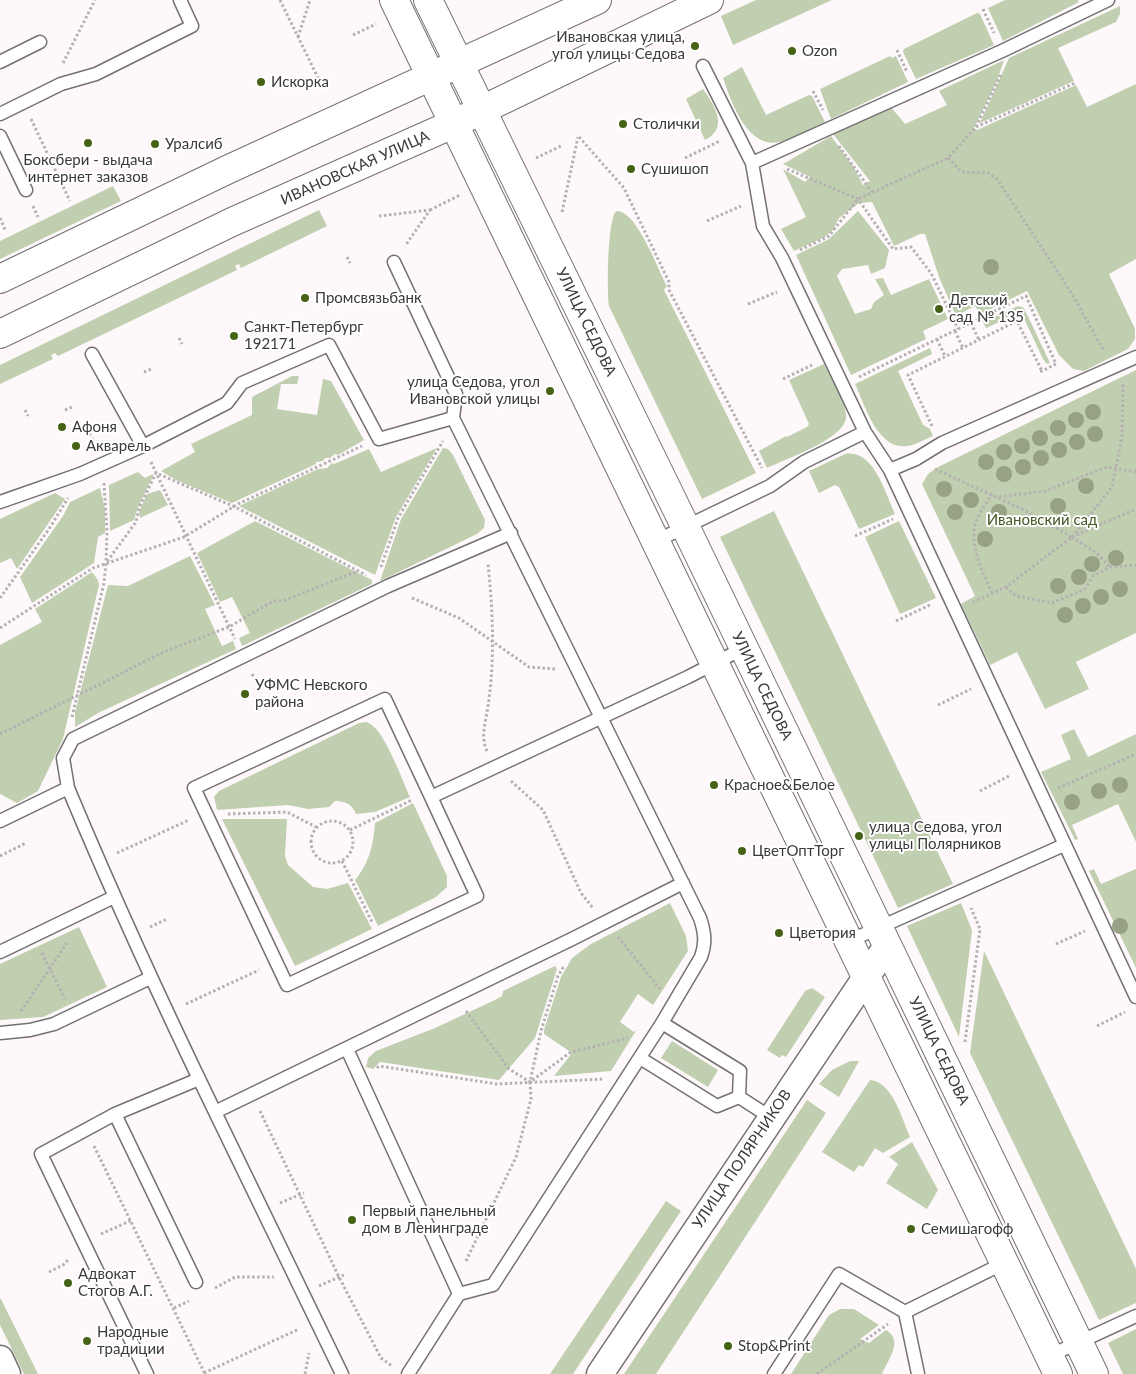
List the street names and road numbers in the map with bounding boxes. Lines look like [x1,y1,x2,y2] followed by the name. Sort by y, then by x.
[278,127,432,209] street label: ИВАНОВСКАЯ УЛИЦА
[552,265,620,379] street label: УЛИЦА СЕДОВА
[728,629,796,743] street label: УЛИЦА СЕДОВА
[905,994,973,1108] street label: УЛИЦА СЕДОВА
[689,1086,795,1232] street label: УЛИЦА ПОЛЯРНИКОВ

